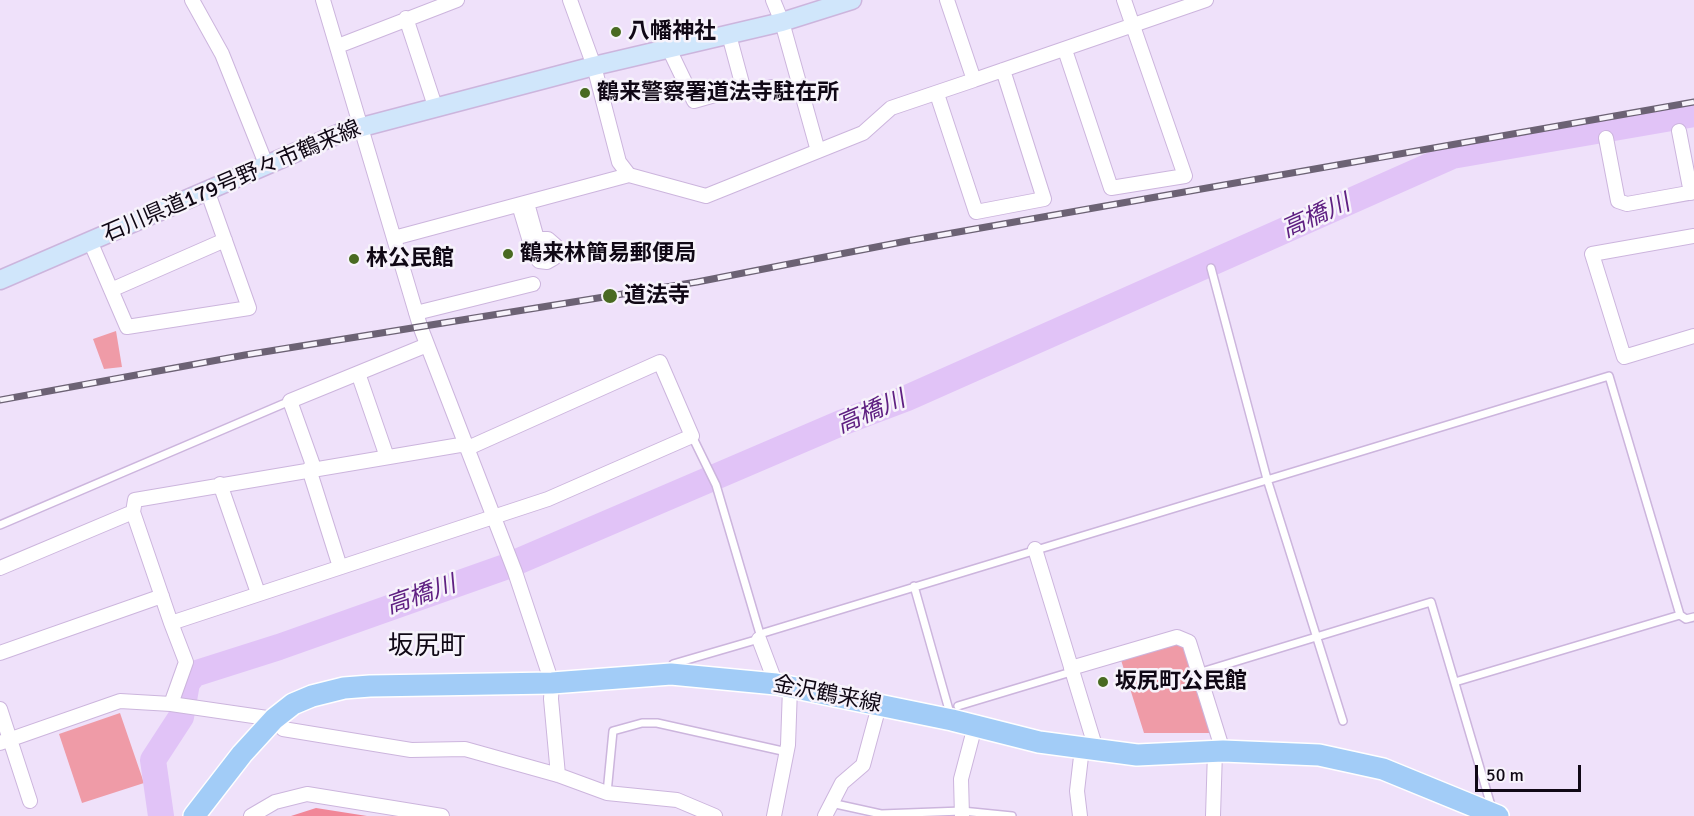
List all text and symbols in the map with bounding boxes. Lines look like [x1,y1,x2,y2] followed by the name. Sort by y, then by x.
[628,19,716,45] place label: 八幡神社
[609,25,623,39] marker: 八幡神社
[597,80,839,106] place label: 鶴来警察署道法寺駐在所
[578,86,592,100] marker: 鶴来警察署道法寺駐在所
[99,116,365,248] street label: 石川県道179号野々市鶴来線
[1277,189,1355,245] water label: 高橋川
[520,241,696,267] place label: 鶴来林簡易郵便局
[366,246,454,272] place label: 林公民館
[501,247,515,261] marker: 鶴来林簡易郵便局
[347,252,361,266] marker: 林公民館
[624,283,690,309] place label: 道法寺
[601,287,619,305] marker: 道法寺
[832,386,910,440] water label: 高橋川
[382,571,460,621] water label: 高橋川
[388,631,466,663] district label: 坂尻町
[1115,669,1247,695] place label: 坂尻町公民館
[770,672,884,718] street label: 金沢鶴来線
[1096,675,1110,689] marker: 坂尻町公民館
[1478,753,1584,791] scale bar
[1486,764,1524,786] text: 50 m

